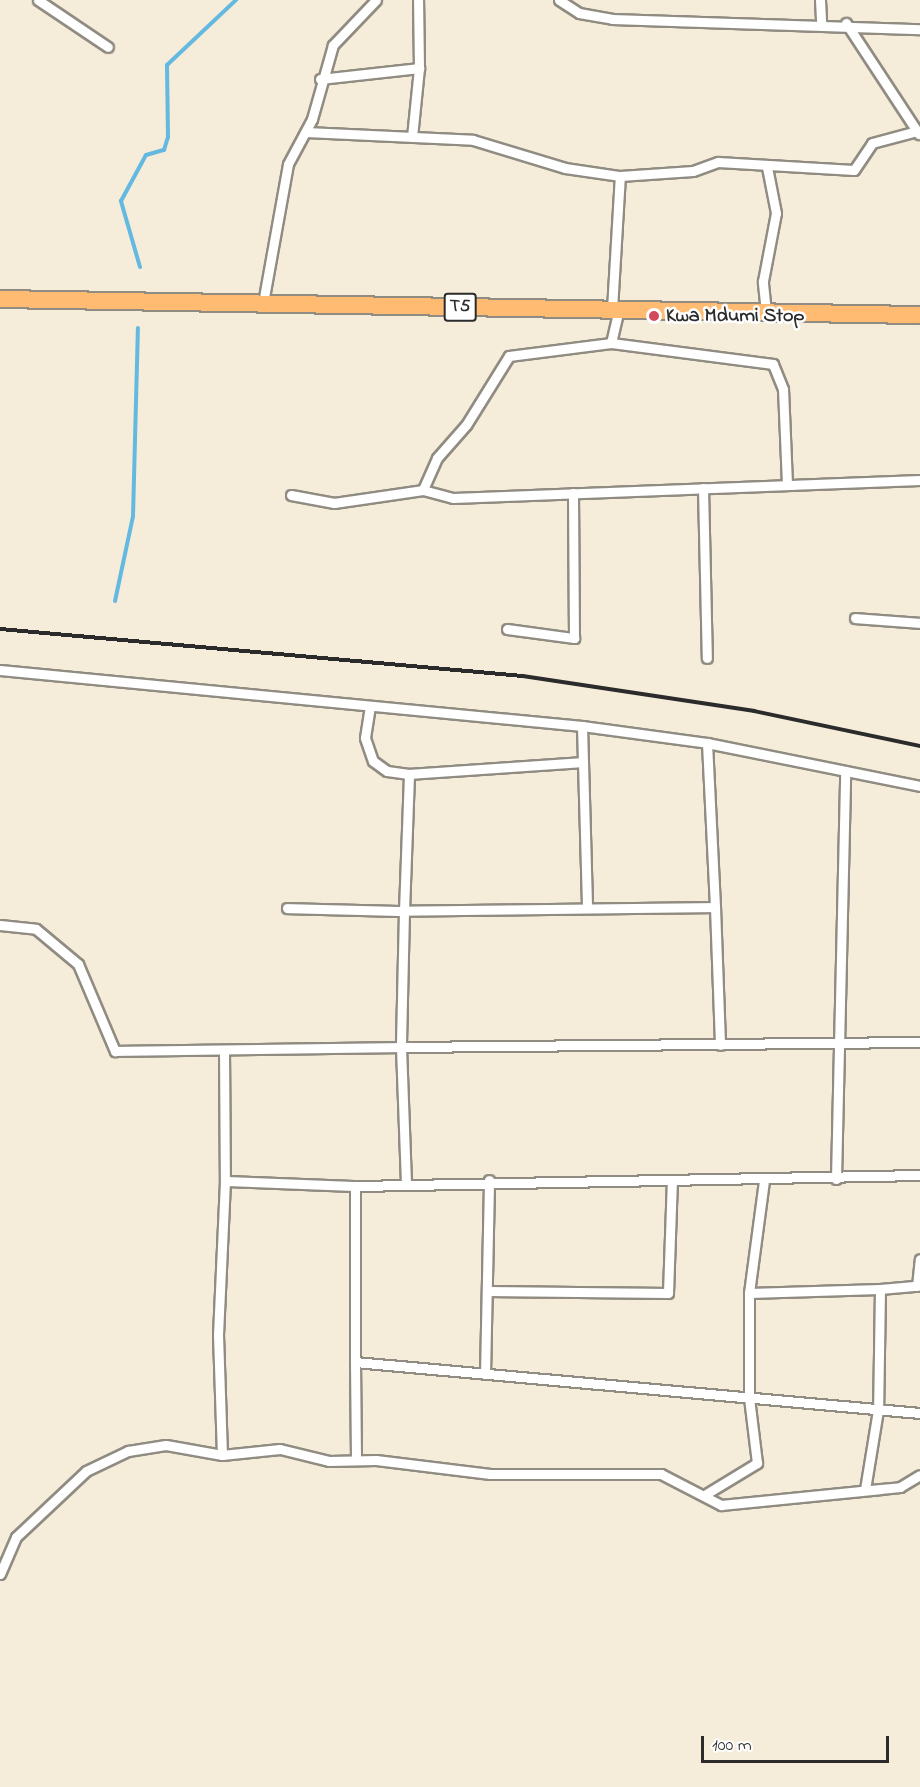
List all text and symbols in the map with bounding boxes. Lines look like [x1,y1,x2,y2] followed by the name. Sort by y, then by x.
[444,292,476,322] road number: T5
[666,304,804,328] place label: Kwa Mdumi Stop
[647,309,661,323] marker: Kwa Mdumi Stop
[704,1724,892,1762] scale bar
[712,1733,752,1759] text: 100 m

